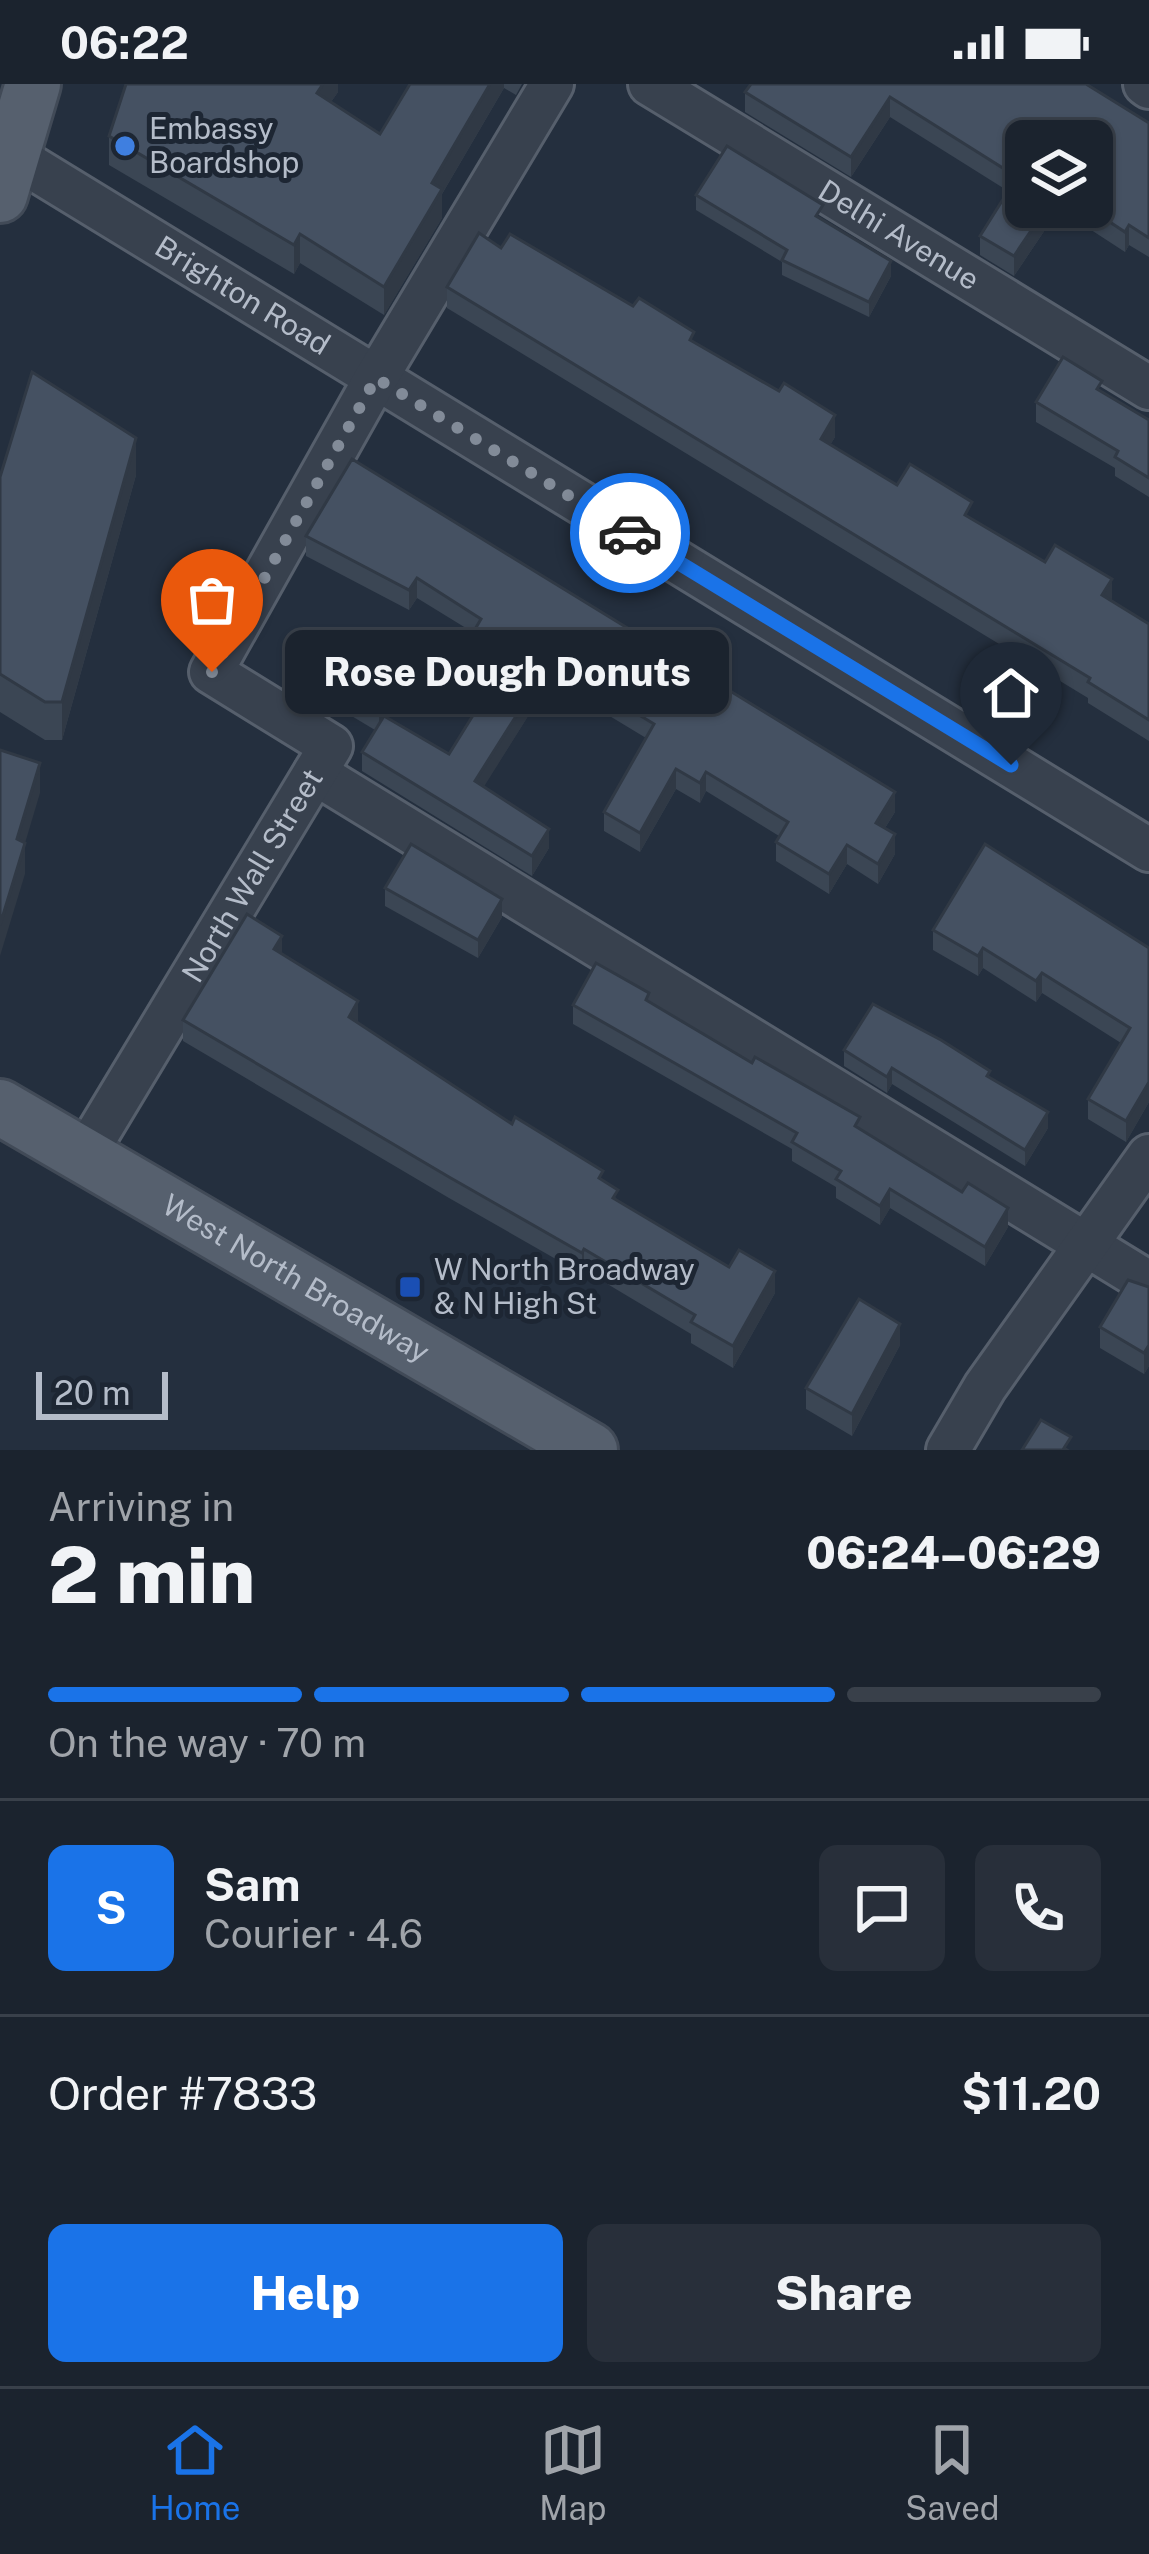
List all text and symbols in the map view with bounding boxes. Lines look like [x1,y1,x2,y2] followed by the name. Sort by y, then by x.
[60,16,189,69] text: 06:22
[149,110,299,180] place label: Embassy Boardshop
[1005,120,1113,228] map controls
[1005,120,1113,228] button: layers
[112,133,138,159] marker: Embassy Boardshop
[812,172,986,297] street label: Delhi Avenue
[149,228,337,362] street label: Brighton Road
[570,473,690,593] courier
[597,500,663,566] icon: car
[161,549,263,672] pin
[179,567,245,633] icon: bag
[284,630,728,714] callout: Rose Dough Donuts
[960,642,1062,765] pin
[323,649,691,695] text: Rose Dough Donuts
[978,660,1044,726] icon: home
[174,762,330,989] street label: North Wall Street
[156,1186,436,1370] street label: West North Broadway
[434,1251,695,1321] place label: W North Broadway & N High St
[397,1274,423,1300] marker: W North Broadway & N High St
[36,1366,168,1419] scale bar
[54,1374,130,1412] text: 20 m
[48,1484,234,1530] text: Arriving in
[806,1526,1101,1579] text: 06:24–06:29
[48,1529,255,1621] text: 2 min
[48,1720,366,1766] text: On the way · 70 m
[819,1845,945,1971] button: chat
[975,1845,1101,1971] button: phone
[204,1858,301,1911] text: Sam
[95,1881,127,1934] text: S
[204,1911,423,1957] text: Courier · 4.6
[48,2067,317,2120] text: Order #7833
[961,2067,1101,2120] text: $11.20
[48,2224,563,2362] button: Help
[587,2224,1101,2362] button: Share
[149,2417,240,2527] tab: Home
[539,2417,606,2527] tab: Map
[905,2417,1000,2527] tab: Saved

